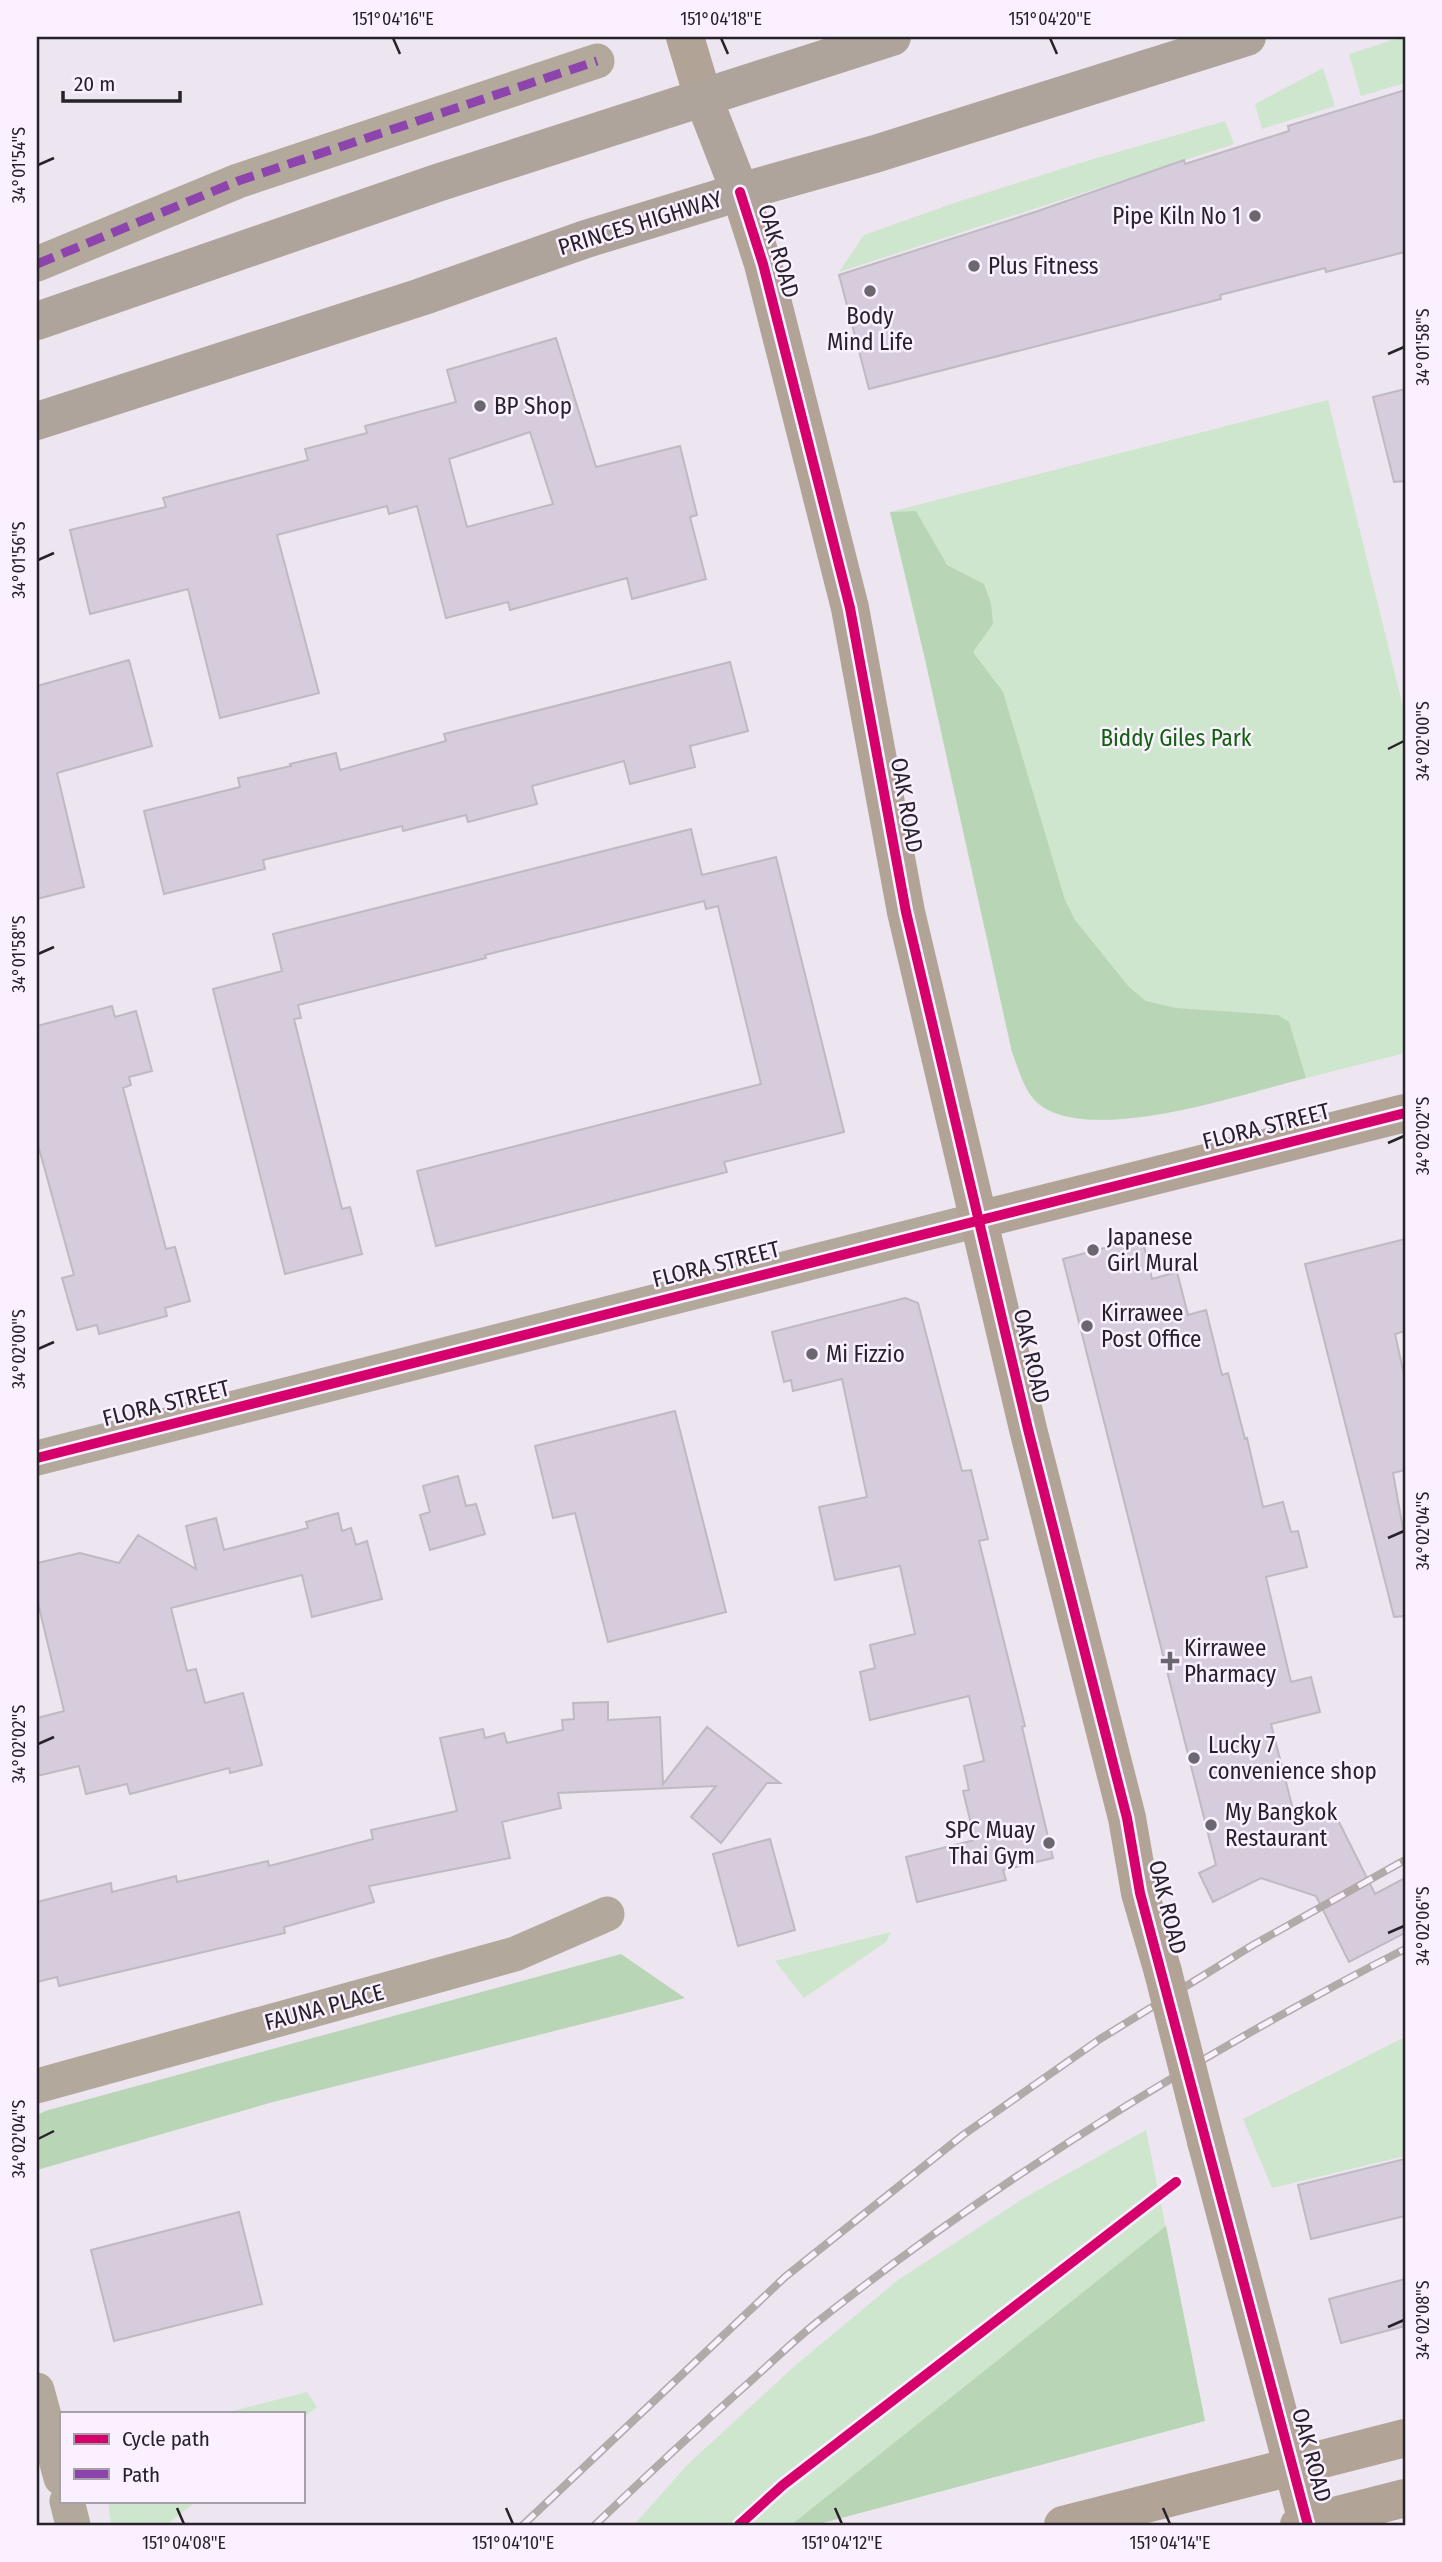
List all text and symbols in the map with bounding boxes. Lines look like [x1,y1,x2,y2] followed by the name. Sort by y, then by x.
[352,8,434,30] text: 151°04'16"E
[680,8,762,30] text: 151°04'18"E
[1008,8,1092,30] text: 151°04'20"E
[63,60,180,104] scale bar
[74,71,115,97] text: 20 m
[8,127,30,203] text: 34°01'54"S
[554,185,726,261] street label: PRINCES HIGHWAY
[752,201,806,301] street label: OAK ROAD
[1112,202,1241,230] place label: Pipe Kiln No 1
[1247,208,1263,224] marker: Pipe Kiln No 1
[988,252,1099,280] place label: Plus Fitness
[966,258,982,274] marker: Plus Fitness
[862,283,878,299] marker: Body Mind Life
[827,302,913,356] place label: Body Mind Life
[1412,308,1434,386] text: 34°01'58"S
[494,392,572,420] place label: BP Shop
[472,398,488,414] marker: BP Shop
[8,521,30,599] text: 34°01'56"S
[1412,701,1434,781] text: 34°02'00"S
[1100,724,1252,752] park label: Biddy Giles Park
[885,755,929,855] street label: OAK ROAD
[8,915,30,993] text: 34°01'58"S
[1200,1097,1333,1155] street label: FLORA STREET
[1412,1097,1434,1175] text: 34°02'02"S
[1107,1223,1198,1277] place label: Japanese Girl Mural
[650,1235,783,1293] street label: FLORA STREET
[1085,1242,1101,1258] marker: Japanese Girl Mural
[1101,1299,1201,1353] place label: Kirrawee Post Office
[1008,1306,1056,1406] street label: OAK ROAD
[8,1309,30,1389] text: 34°02'00"S
[1079,1318,1095,1334] marker: Kirrawee Post Office
[826,1340,905,1368] place label: Mi Fizzio
[804,1346,820,1362] marker: Mi Fizzio
[100,1374,233,1432] street label: FLORA STREET
[1412,1492,1434,1570] text: 34°02'04"S
[1184,1634,1277,1688] place label: Kirrawee Pharmacy
[1162,1653,1178,1669] marker: Kirrawee Pharmacy
[8,1705,30,1783] text: 34°02'02"S
[1208,1731,1377,1785] place label: Lucky 7 convenience shop
[1186,1750,1202,1766] marker: Lucky 7 convenience shop
[1225,1798,1337,1852] place label: My Bangkok Restaurant
[945,1816,1036,1870] place label: SPC Muay Thai Gym
[1203,1817,1219,1833] marker: My Bangkok Restaurant
[1041,1835,1057,1851] marker: SPC Muay Thai Gym
[1143,1857,1193,1957] street label: OAK ROAD
[1412,1886,1434,1966] text: 34°02'06"S
[261,1978,387,2036] street label: FAUNA PLACE
[8,2100,30,2178] text: 34°02'04"S
[1412,2280,1434,2360] text: 34°02'08"S
[1286,2405,1338,2505] street label: OAK ROAD
[60,2412,304,2502] legend
[122,2426,210,2452] text: Cycle path
[122,2462,160,2488] text: Path
[142,2532,226,2554] text: 151°04'08"E
[472,2532,554,2554] text: 151°04'10"E
[802,2532,882,2554] text: 151°04'12"E
[1130,2532,1210,2554] text: 151°04'14"E

